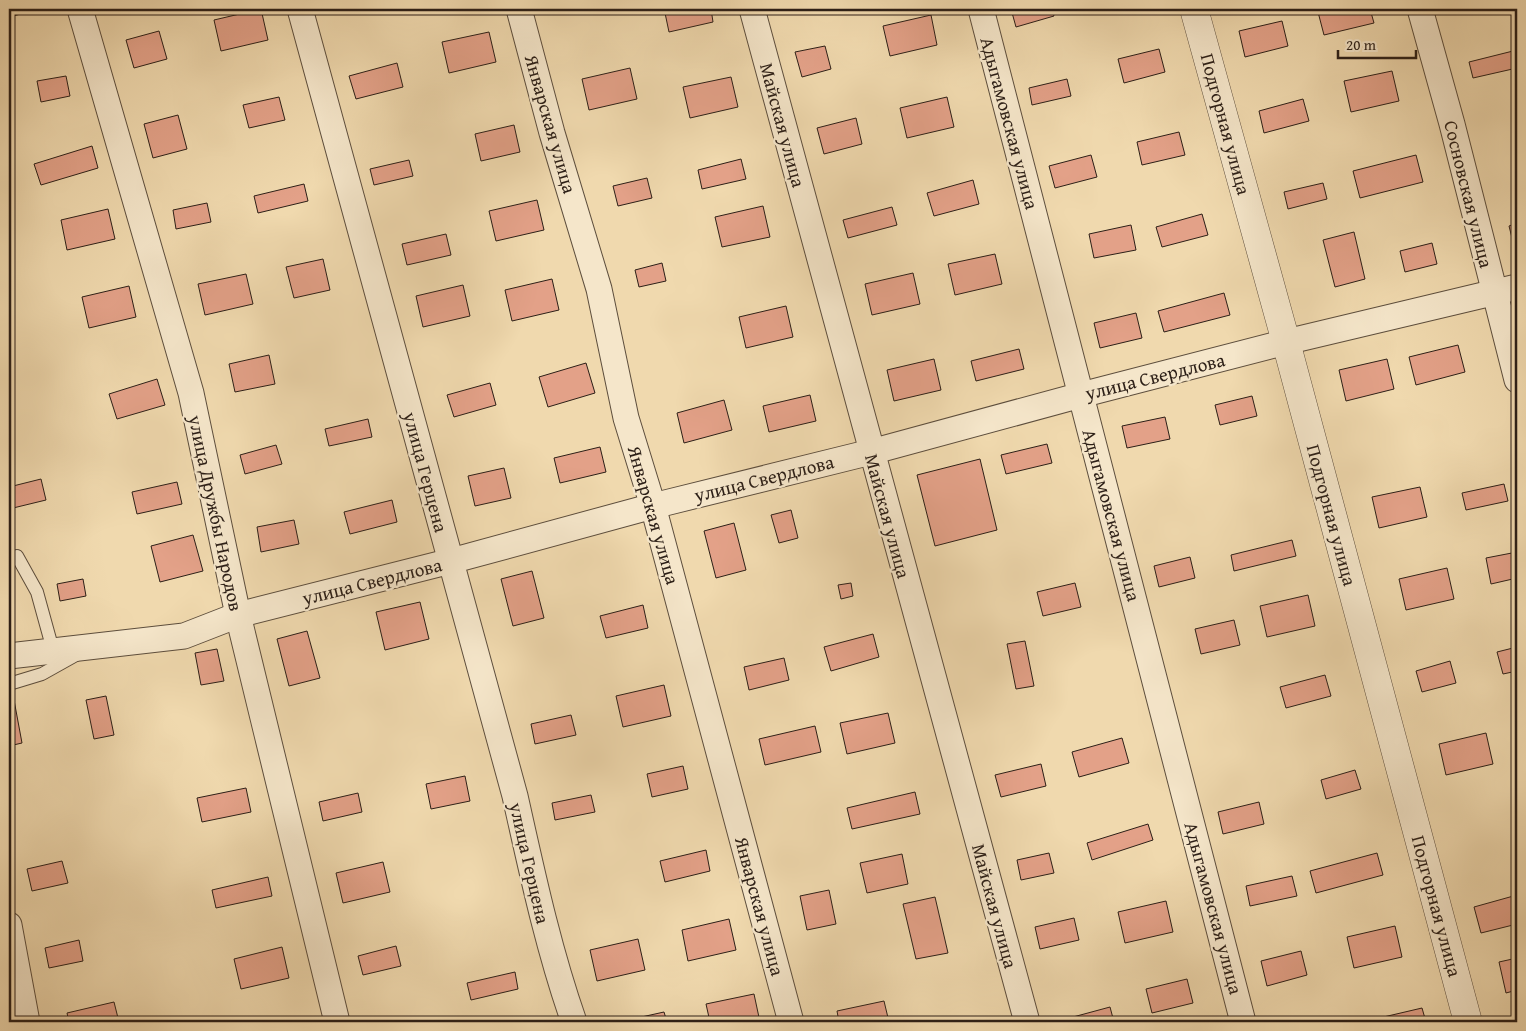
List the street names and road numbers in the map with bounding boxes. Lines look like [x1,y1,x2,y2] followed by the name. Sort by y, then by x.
[974,34,1046,212] street label: Адыгамовская улица
[518,50,584,197] street label: Январская улица
[1194,50,1258,198] street label: Подгорная улица
[753,60,813,190] street label: Майская улица
[1437,117,1501,271] street label: Сосновская улица
[1081,345,1228,407] street label: улица Свердлова
[396,408,456,535] street label: улица Герцена
[181,412,250,614] street label: улица Дружбы Народов
[1076,426,1148,604] street label: Адыгамовская улица
[621,441,687,588] street label: Январская улица
[1300,441,1364,589] street label: Подгорная улица
[690,447,837,509] street label: улица Свердлова
[858,451,918,581] street label: Майская улица
[298,550,445,612] street label: улица Свердлова
[502,799,558,926] street label: улица Герцена
[1178,819,1250,997] street label: Адыгамовская улица
[728,832,792,979] street label: Январская улица
[1405,832,1469,980] street label: Подгорная улица
[965,841,1025,971] street label: Майская улица

